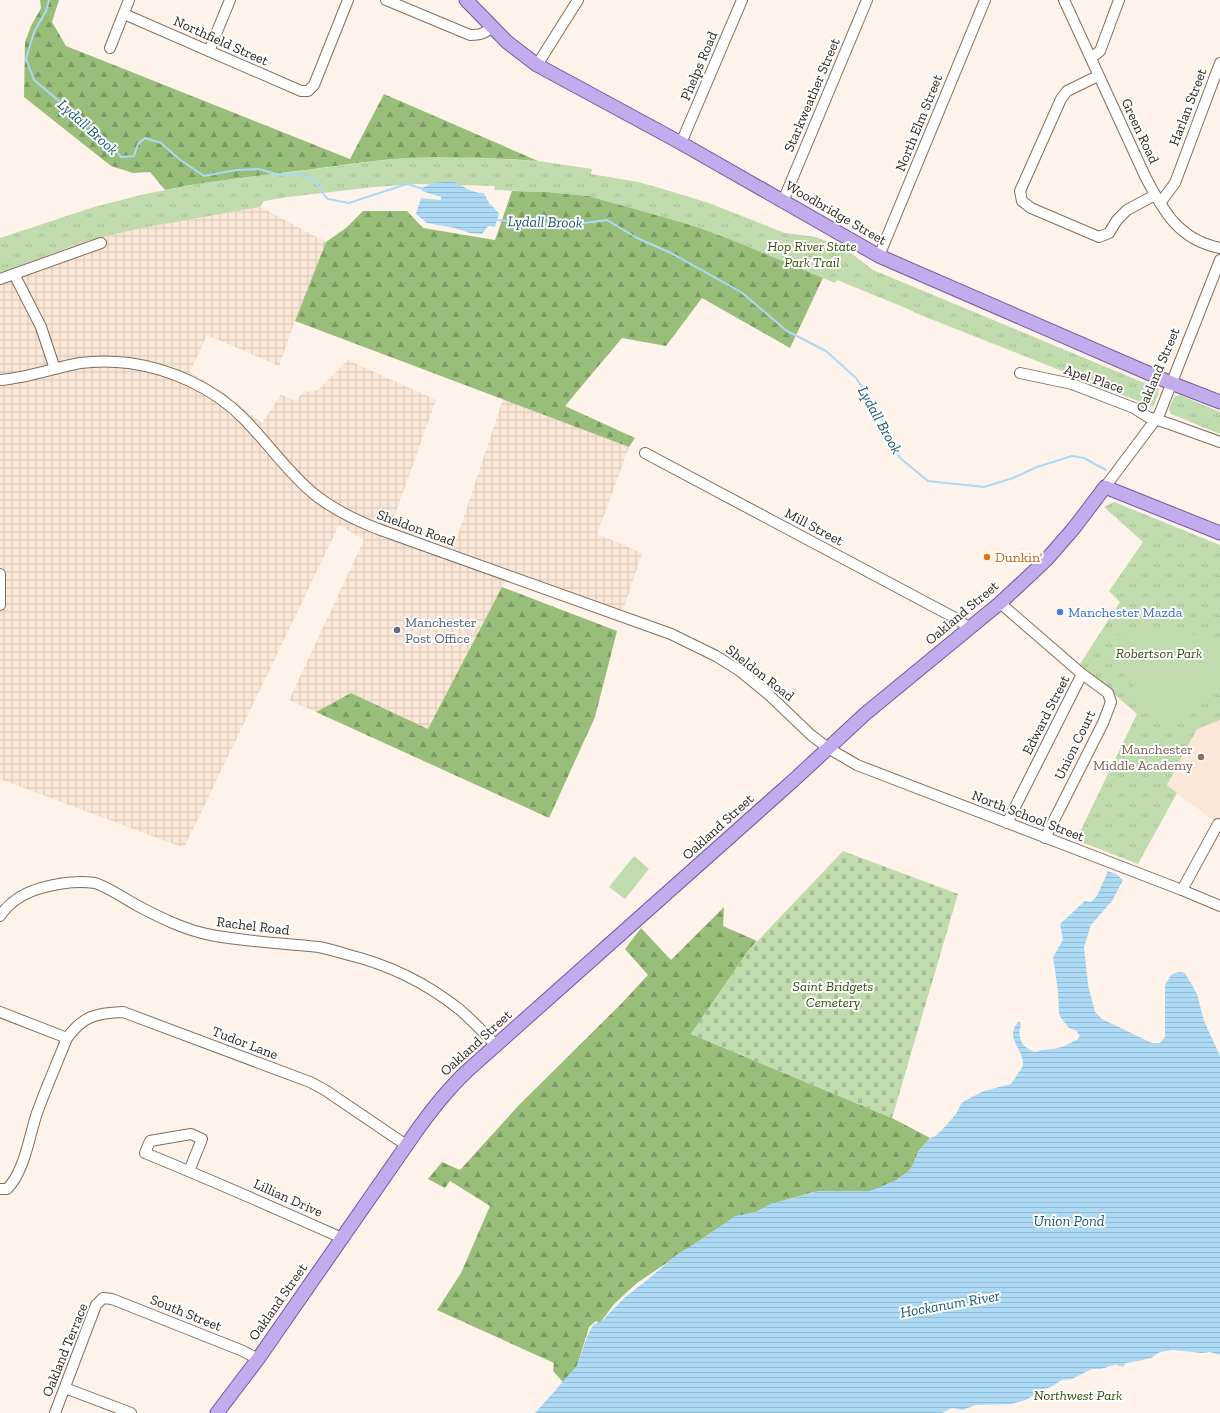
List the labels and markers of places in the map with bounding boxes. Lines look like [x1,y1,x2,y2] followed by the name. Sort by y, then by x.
[995,549,1042,566] place label: Dunkin'
[982,552,992,562] marker: Dunkin'
[1068,604,1183,621] place label: Manchester Mazda
[1055,607,1065,617] marker: Manchester Mazda
[405,614,477,647] place label: Manchester Post Office
[392,625,402,635] marker: Manchester Post Office
[1093,741,1194,774] place label: Manchester Middle Academy
[1196,752,1206,762] marker: Manchester Middle Academy

